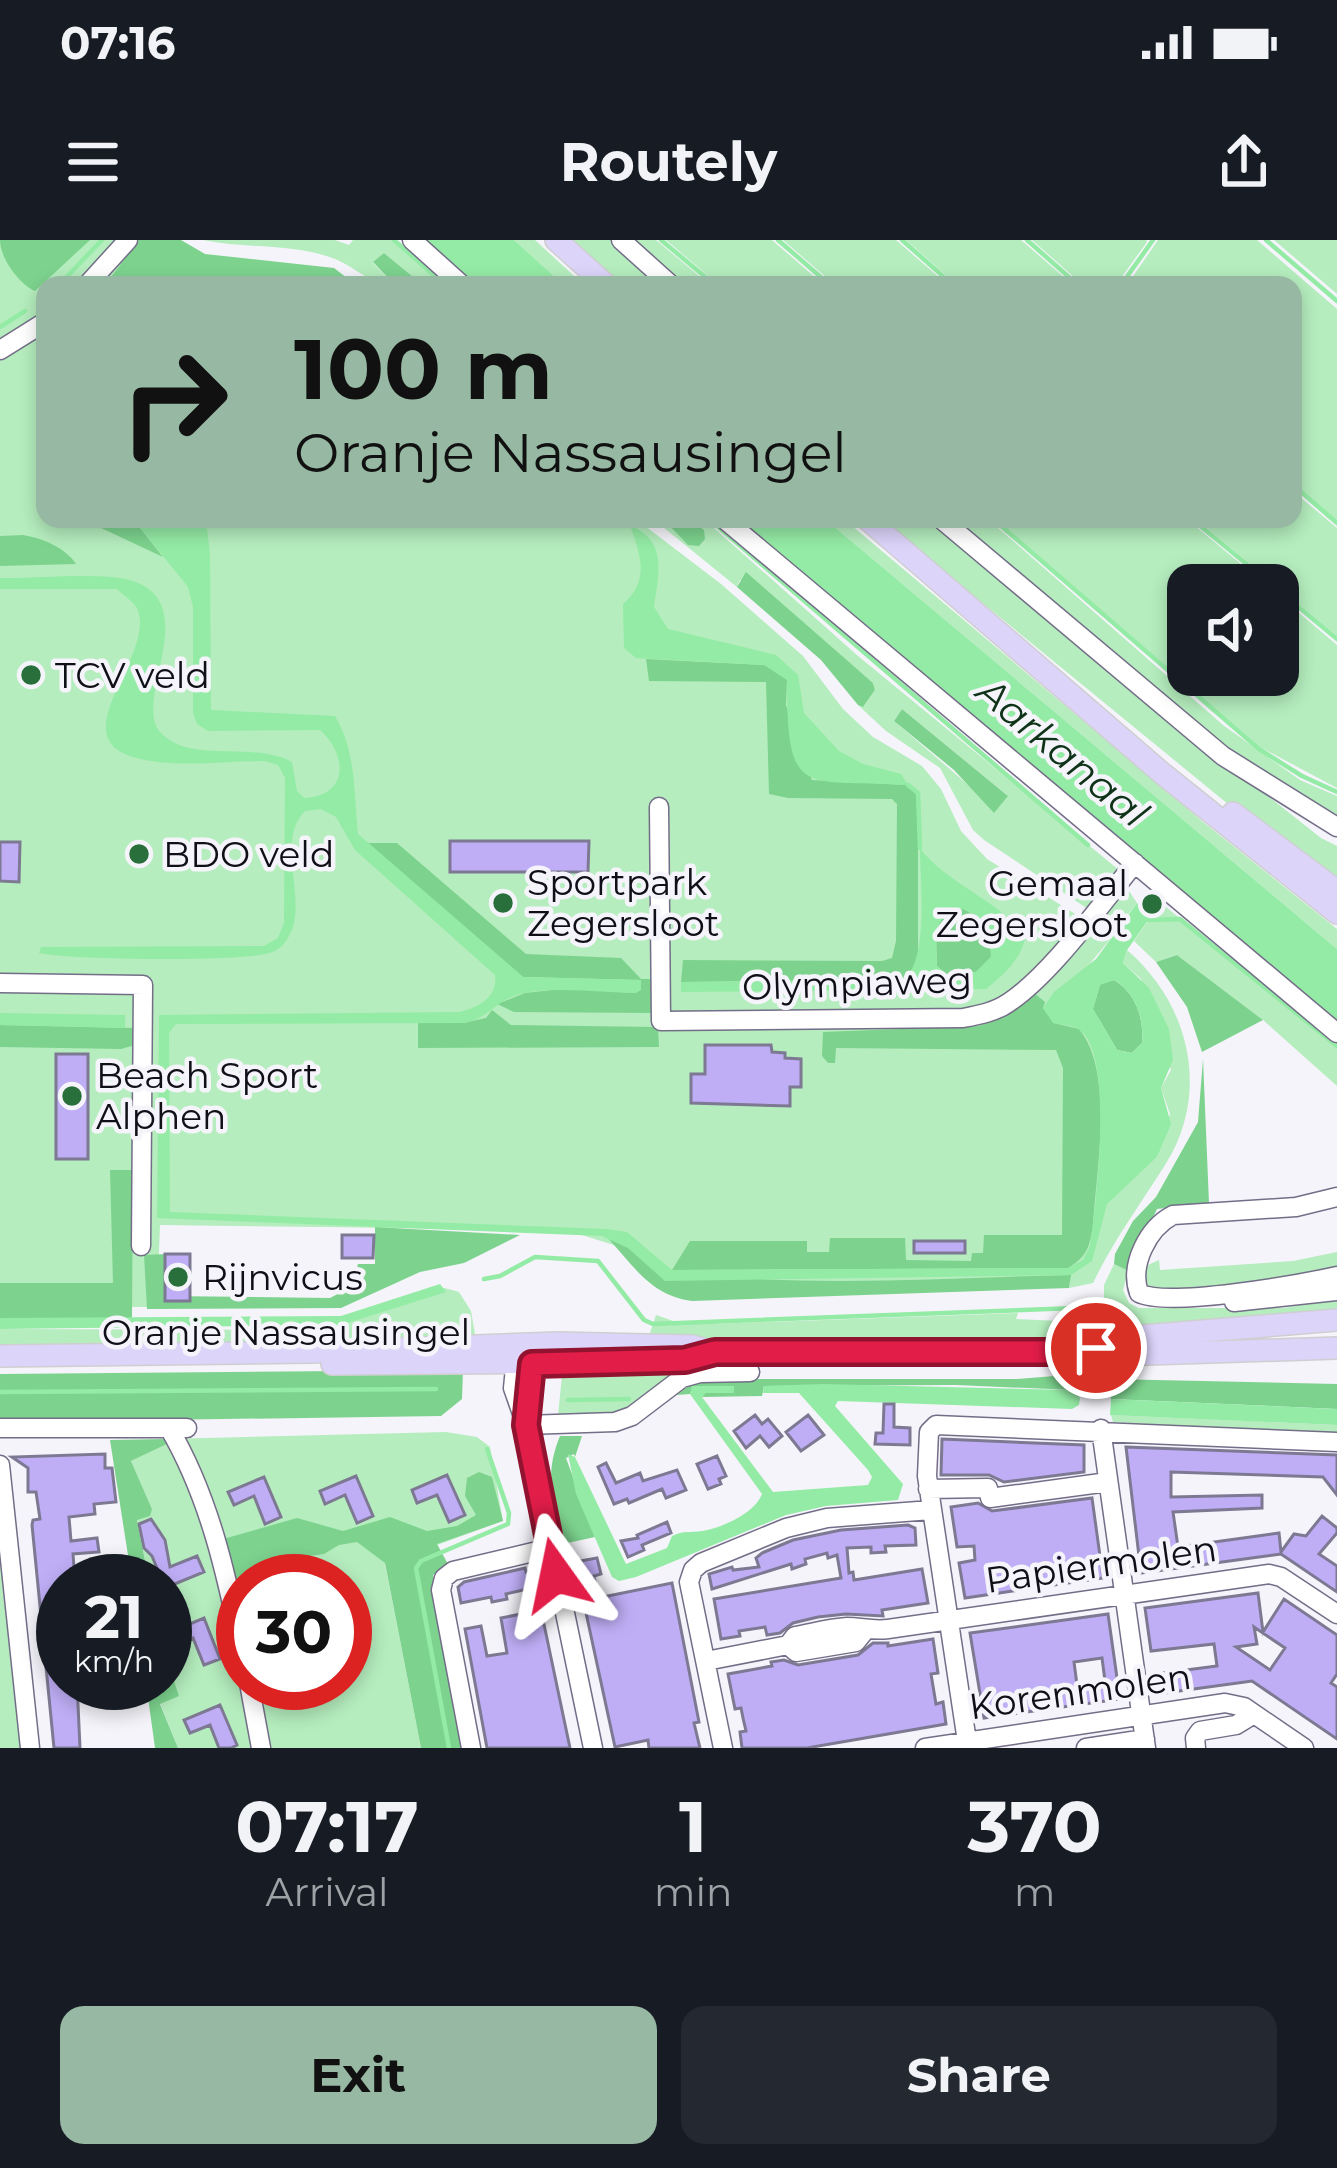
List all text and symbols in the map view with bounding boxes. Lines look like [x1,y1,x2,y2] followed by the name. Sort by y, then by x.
[60,15,176,70] text: 07:16
[60,129,126,195] icon: menu
[560,129,777,195] text: Routely
[1211,129,1277,195] icon: share
[294,318,553,420] text: 100 m
[96,324,252,480] icon: right
[294,420,847,486] text: Oranje Nassausingel
[1167,564,1299,696] map controls
[1167,564,1299,696] button: sound
[55,653,210,697] place label: TCV veld
[18,662,44,688] marker: TCV veld
[966,665,1159,838] water label: Aarkanaal
[163,832,334,876] place label: BDO veld
[126,841,152,867] marker: BDO veld
[527,860,719,945] place label: Sportpark Zegersloot
[936,861,1128,946] place label: Gemaal Zegersloot
[490,890,516,916] marker: Sportpark Zegersloot
[1139,891,1165,917] marker: Gemaal Zegersloot
[741,957,973,1009] street label: Olympiaweg
[96,1053,318,1138] place label: Beach Sport Alphen
[59,1083,85,1109] marker: Beach Sport Alphen
[202,1255,363,1299] place label: Rijnvicus
[165,1264,191,1290] marker: Rijnvicus
[1045,1297,1147,1399] pin
[102,1310,470,1354] street label: Oranje Nassausingel
[1063,1315,1129,1381] icon: arrive
[493,1512,619,1638] position arrow
[983,1526,1219,1602] street label: Papiermolen
[216,1554,372,1710] speed limit sign: 30
[85,1580,143,1653] text: 21
[74,1643,154,1680] text: km/h
[966,1654,1194,1728] street label: Korenmolen
[235,1782,419,1870] text: 07:17
[679,1782,707,1870] text: 1
[968,1782,1102,1870] text: 370
[266,1868,389,1916] text: Arrival
[654,1868,732,1916] text: min
[1014,1868,1055,1916] text: m
[60,2006,657,2144] button: Exit
[681,2006,1277,2144] button: Share

